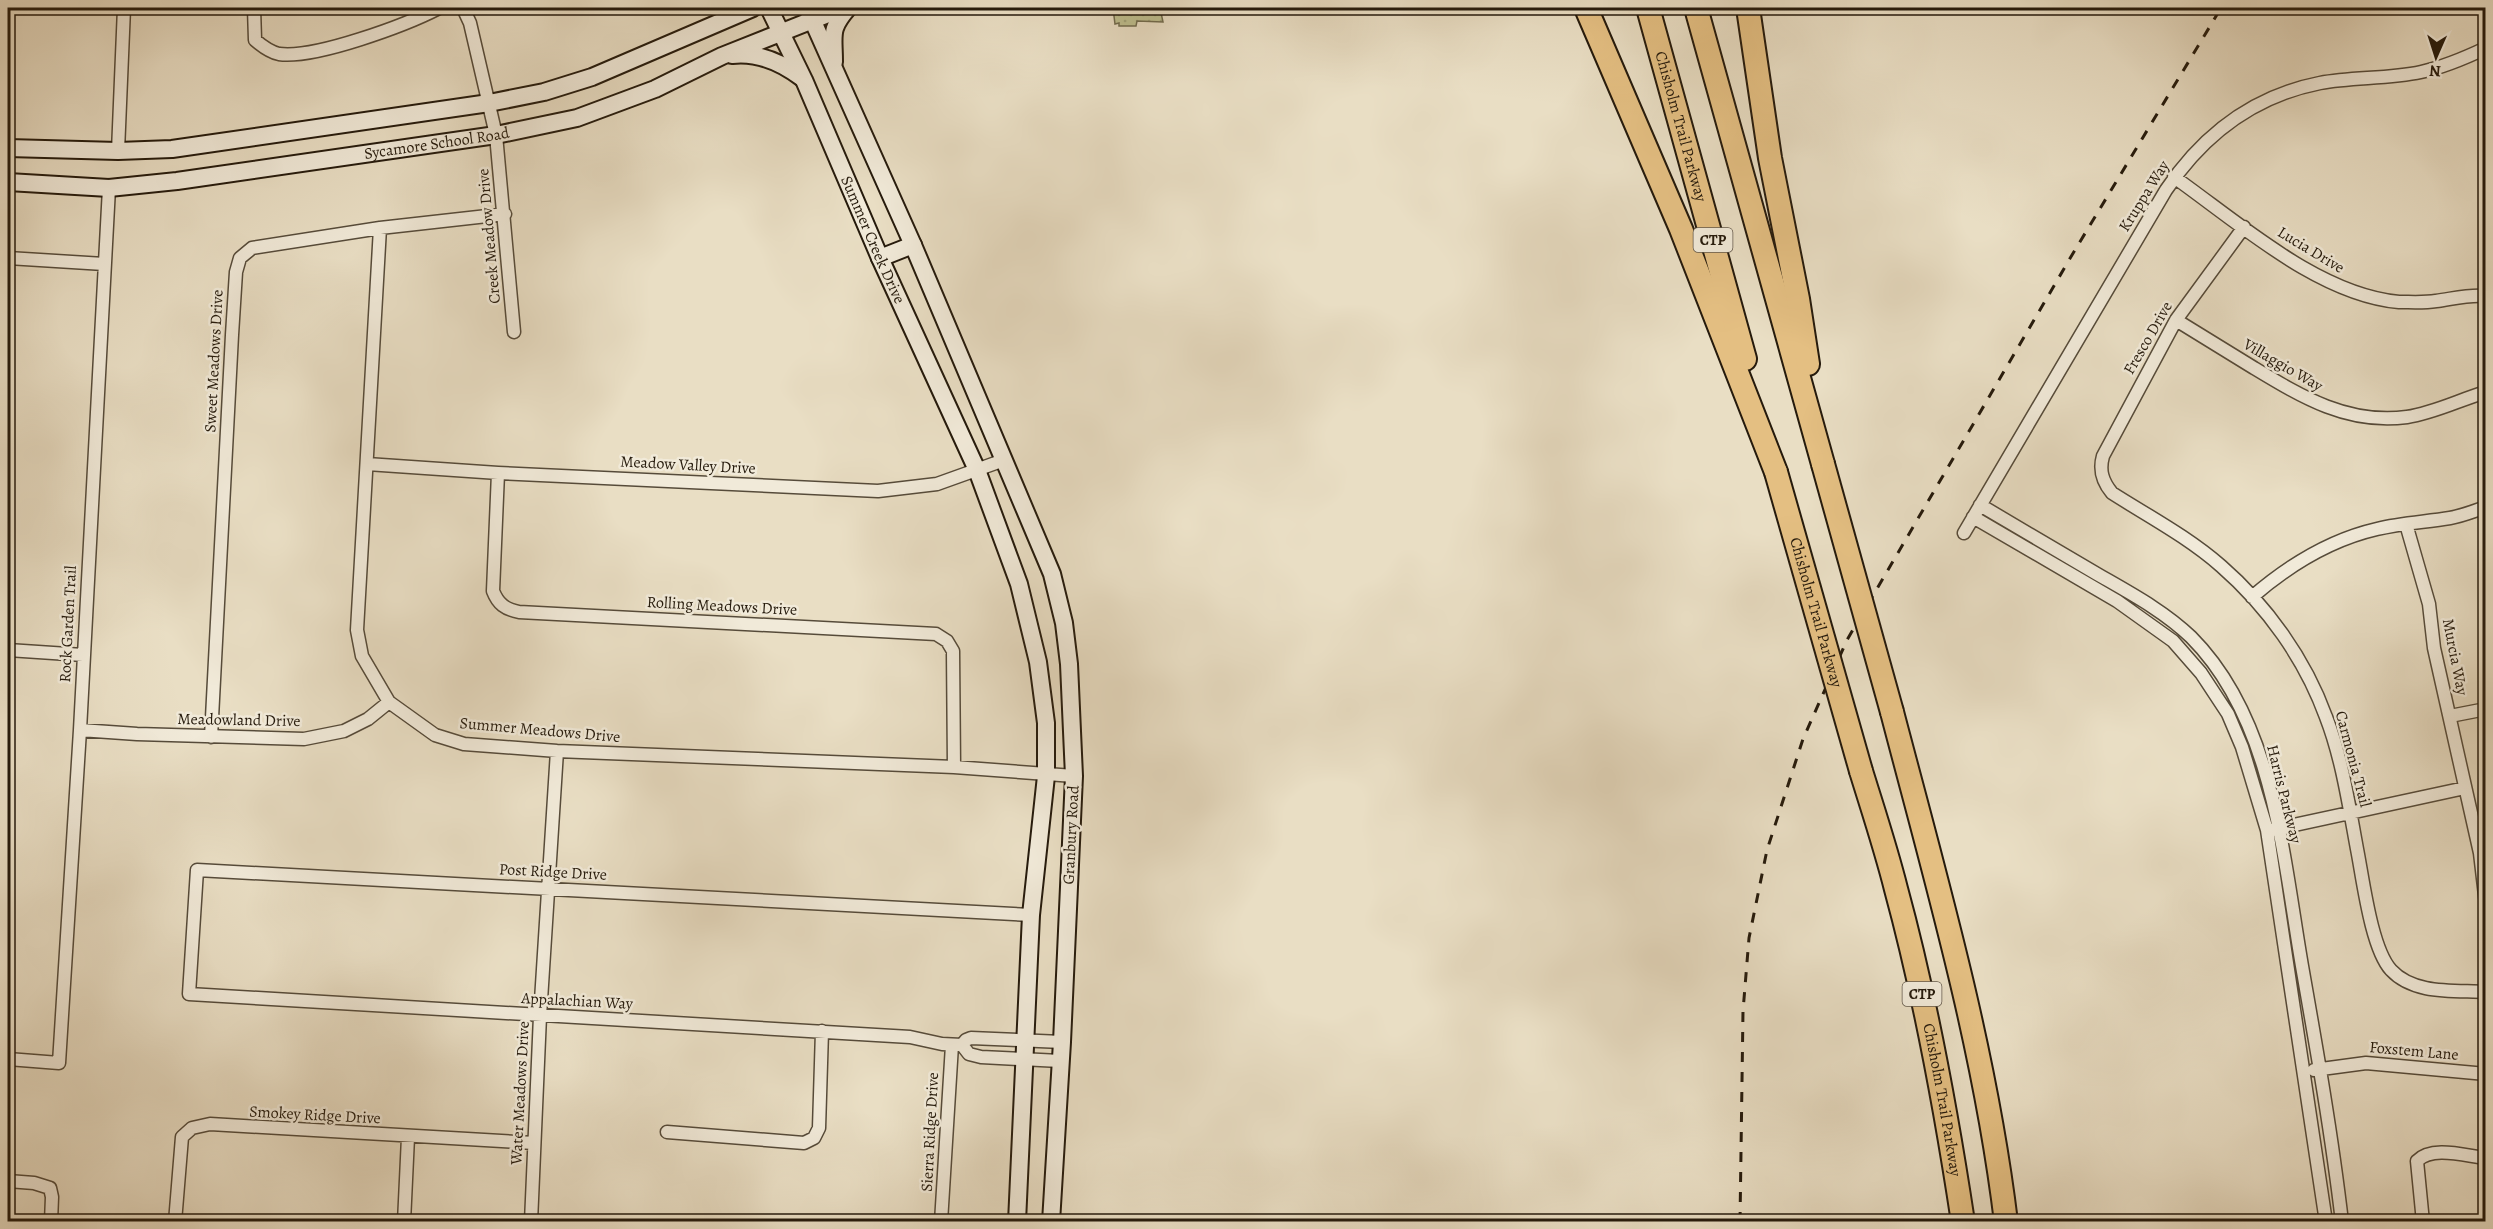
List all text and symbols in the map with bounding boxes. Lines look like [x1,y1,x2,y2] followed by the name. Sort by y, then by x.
[2406,27,2466,87] north arrow
[1650,49,1712,205] street label: Chisholm Trail Parkway
[2429,60,2442,82] text: N
[363,121,512,165] street label: Sycamore School Road
[2113,155,2175,236] street label: Kruppa Way
[472,167,506,305] street label: Creek Meadow Drive
[835,172,910,307] street label: Summer Creek Drive
[2273,221,2349,279] street label: Lucia Drive
[1694,228,1732,252] road number: CTP
[199,289,229,433] street label: Sweet Meadows Drive
[2118,297,2178,379] street label: Fresco Drive
[2238,333,2328,397] street label: Villaggio Way
[620,450,756,480] street label: Meadow Valley Drive
[1784,535,1848,691] street label: Chisholm Trail Parkway
[54,565,82,683] street label: Rock Garden Trail
[646,591,798,621] street label: Rolling Meadows Drive
[2437,617,2473,698] street label: Murcia Way
[177,708,301,732] street label: Meadowland Drive
[2330,708,2376,810] street label: Carmonia Trail
[459,712,621,748] street label: Summer Meadows Drive
[2261,742,2307,846] street label: Harris Parkway
[1057,784,1085,885] street label: Granbury Road
[499,858,607,886] street label: Post Ridge Drive
[1902,982,1942,1006] road number: CTP
[520,987,634,1015] street label: Appalachian Way
[505,1021,535,1166] street label: Water Meadows Drive
[1917,1021,1967,1179] street label: Chisholm Trail Parkway
[2368,1036,2460,1066] street label: Foxstem Lane
[916,1072,944,1192] street label: Sierra Ridge Drive
[249,1101,381,1129] street label: Smokey Ridge Drive

